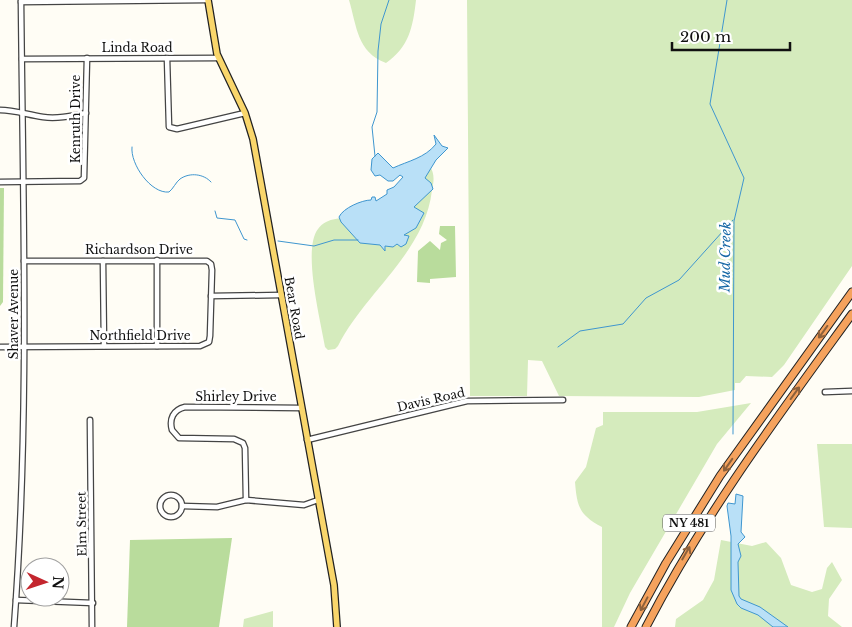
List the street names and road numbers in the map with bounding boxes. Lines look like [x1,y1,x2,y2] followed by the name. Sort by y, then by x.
[101,40,173,55] street label: Linda Road
[68,75,83,163] street label: Kenruth Drive
[85,242,193,257] street label: Richardson Drive
[6,269,21,359] street label: Shaver Avenue
[282,275,307,340] street label: Bear Road
[89,328,191,343] street label: Northfield Drive
[396,384,466,415] street label: Davis Road
[195,389,277,404] street label: Shirley Drive
[73,491,90,557] street label: Elm Street
[663,514,715,532] road number: NY 481

